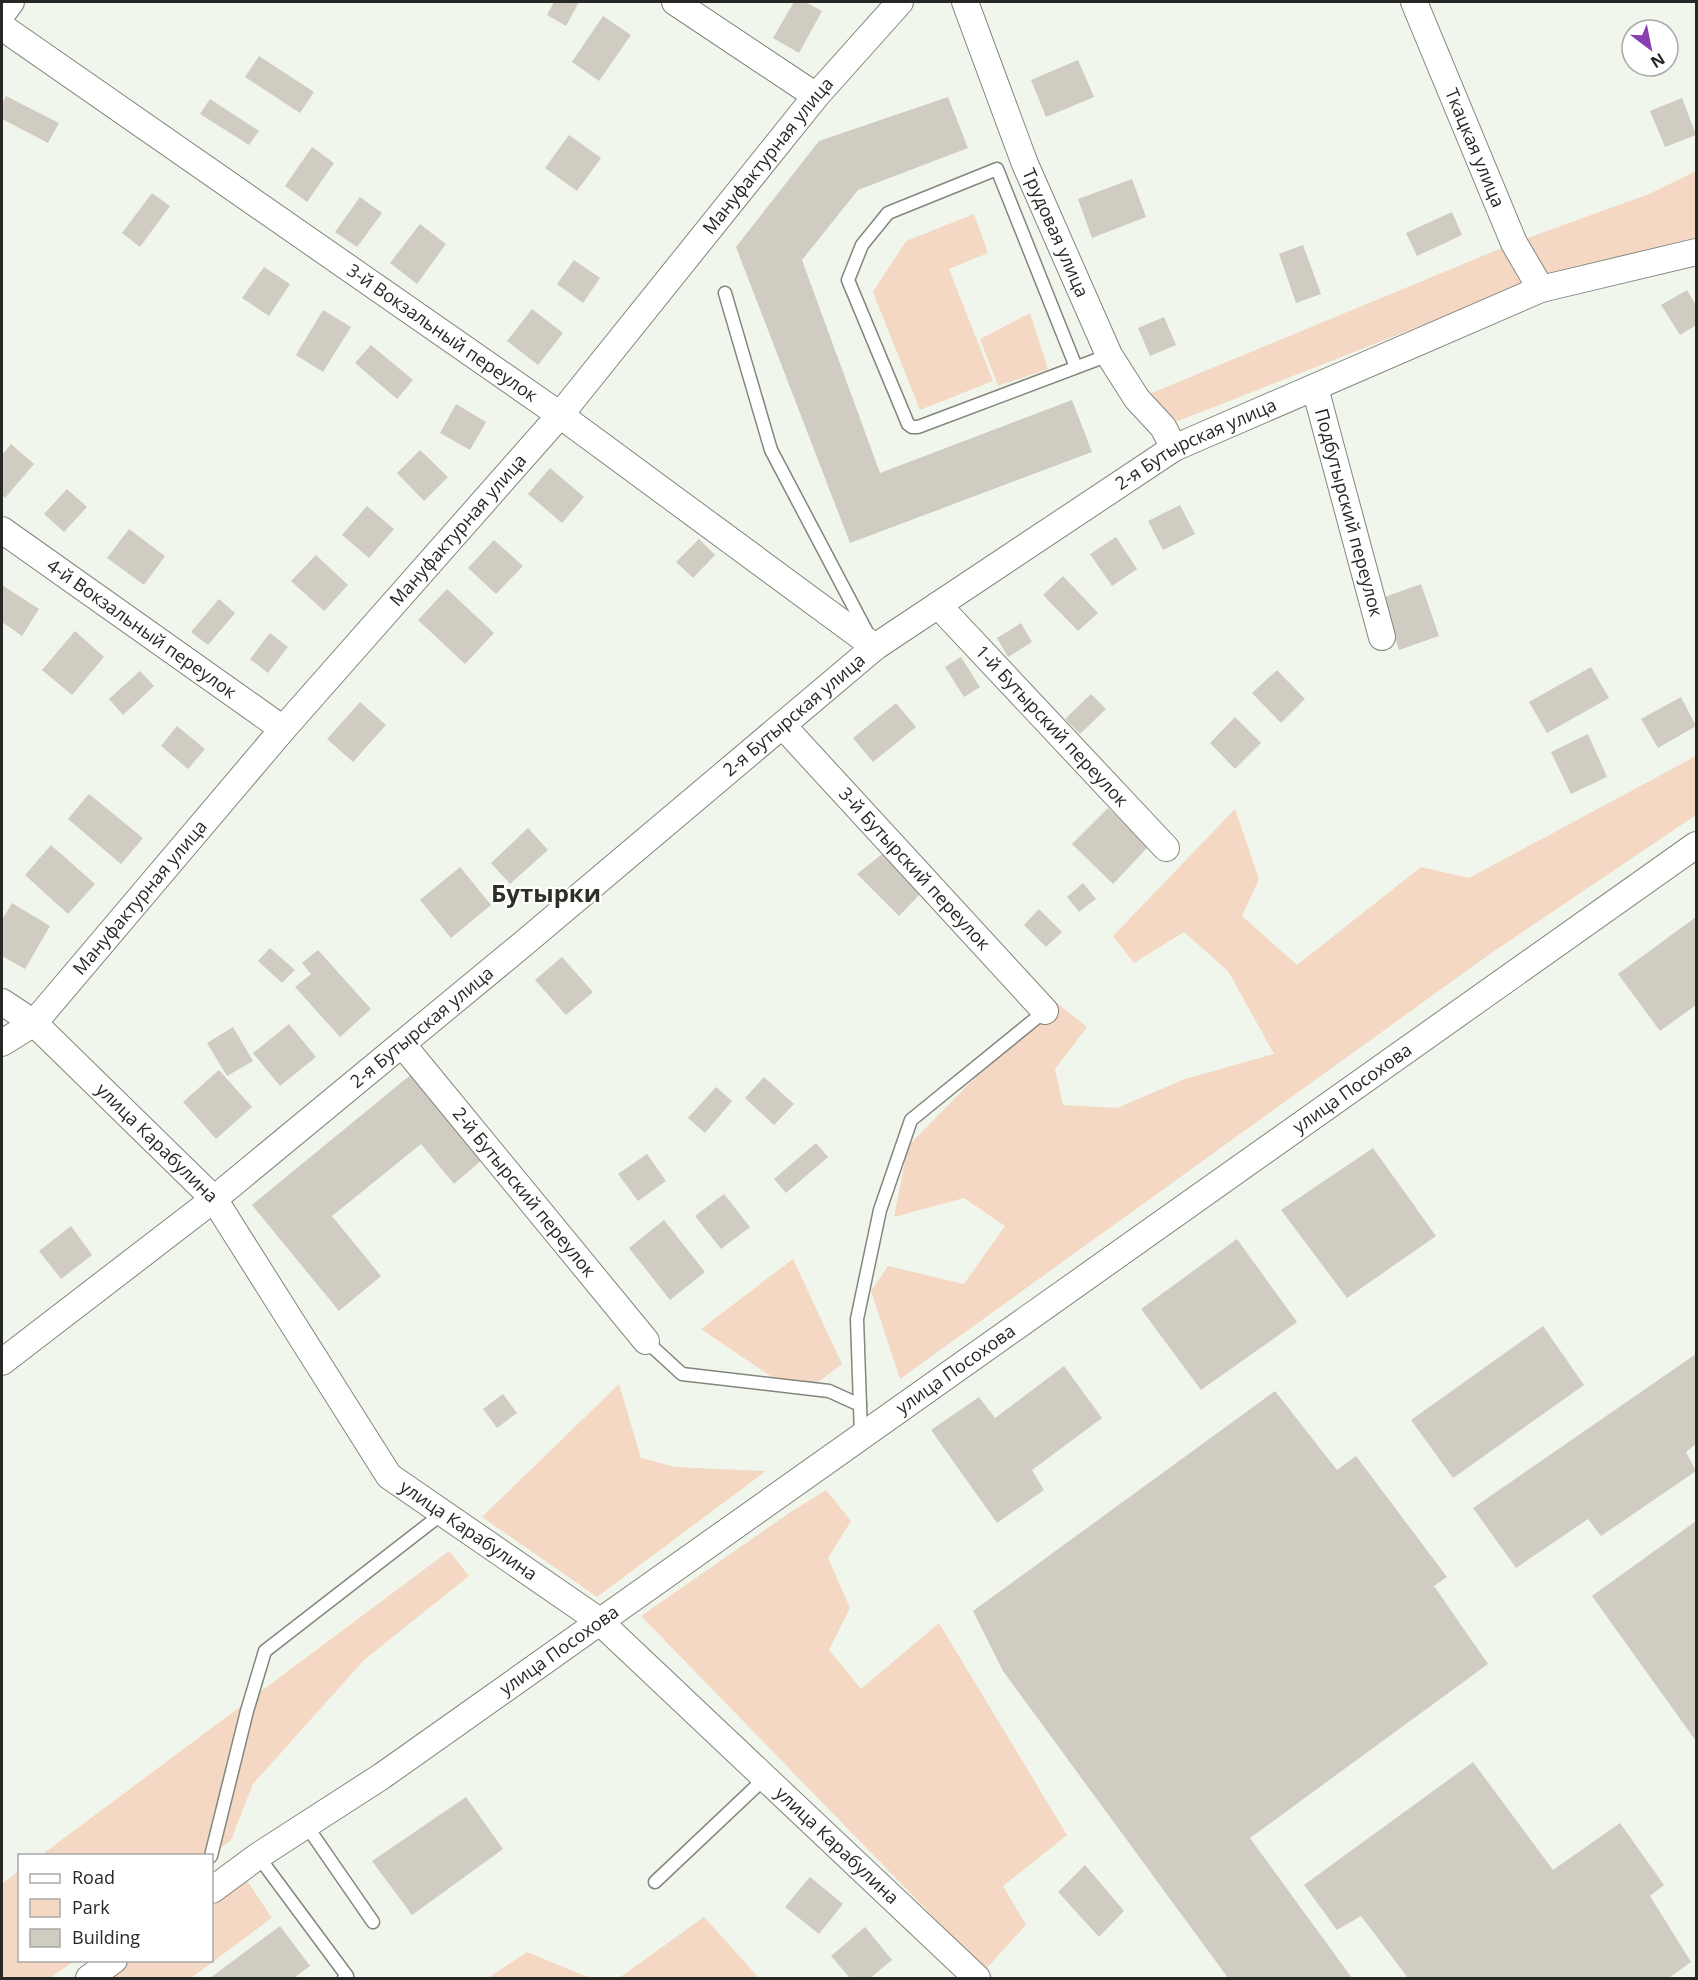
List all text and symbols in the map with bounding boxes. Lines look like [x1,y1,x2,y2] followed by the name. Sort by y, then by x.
[1620,18,1680,78] north arrow
[1647,48,1669,73] text: N
[697,72,838,239] street label: Мануфактурная улица
[1440,84,1511,211] street label: Ткацкая улица
[1017,164,1095,301] street label: Трудовая улица
[343,258,543,407] street label: 3-й Вокзальный переулок
[1110,392,1280,495] street label: 2-я Бутырская улица
[1310,405,1389,620] street label: Подбутырский переулок
[384,448,531,611] street label: Мануфактурная улица
[43,553,242,704] street label: 4-й Вокзальный переулок
[971,639,1134,812] street label: 1-й Бутырский переулок
[718,648,870,781] street label: 2-я Бутырская улица
[834,782,996,955] street label: 3-й Бутырский переулок
[67,815,212,979] street label: Мануфактурная улица
[491,876,601,909] district label: Бутырки
[345,960,498,1093] street label: 2-я Бутырская улица
[1287,1037,1416,1138] street label: улица Посохова
[91,1077,224,1207] street label: улица Карабулина
[448,1102,602,1282] street label: 2-й Бутырский переулок
[891,1318,1020,1419] street label: улица Посохова
[395,1474,542,1586] street label: улица Карабулина
[494,1599,623,1700] street label: улица Посохова
[770,1781,905,1909] street label: улица Карабулина
[18,1854,213,1962] legend
[72,1865,115,1889] text: Road
[72,1895,110,1919] text: Park
[72,1925,140,1949] text: Building

